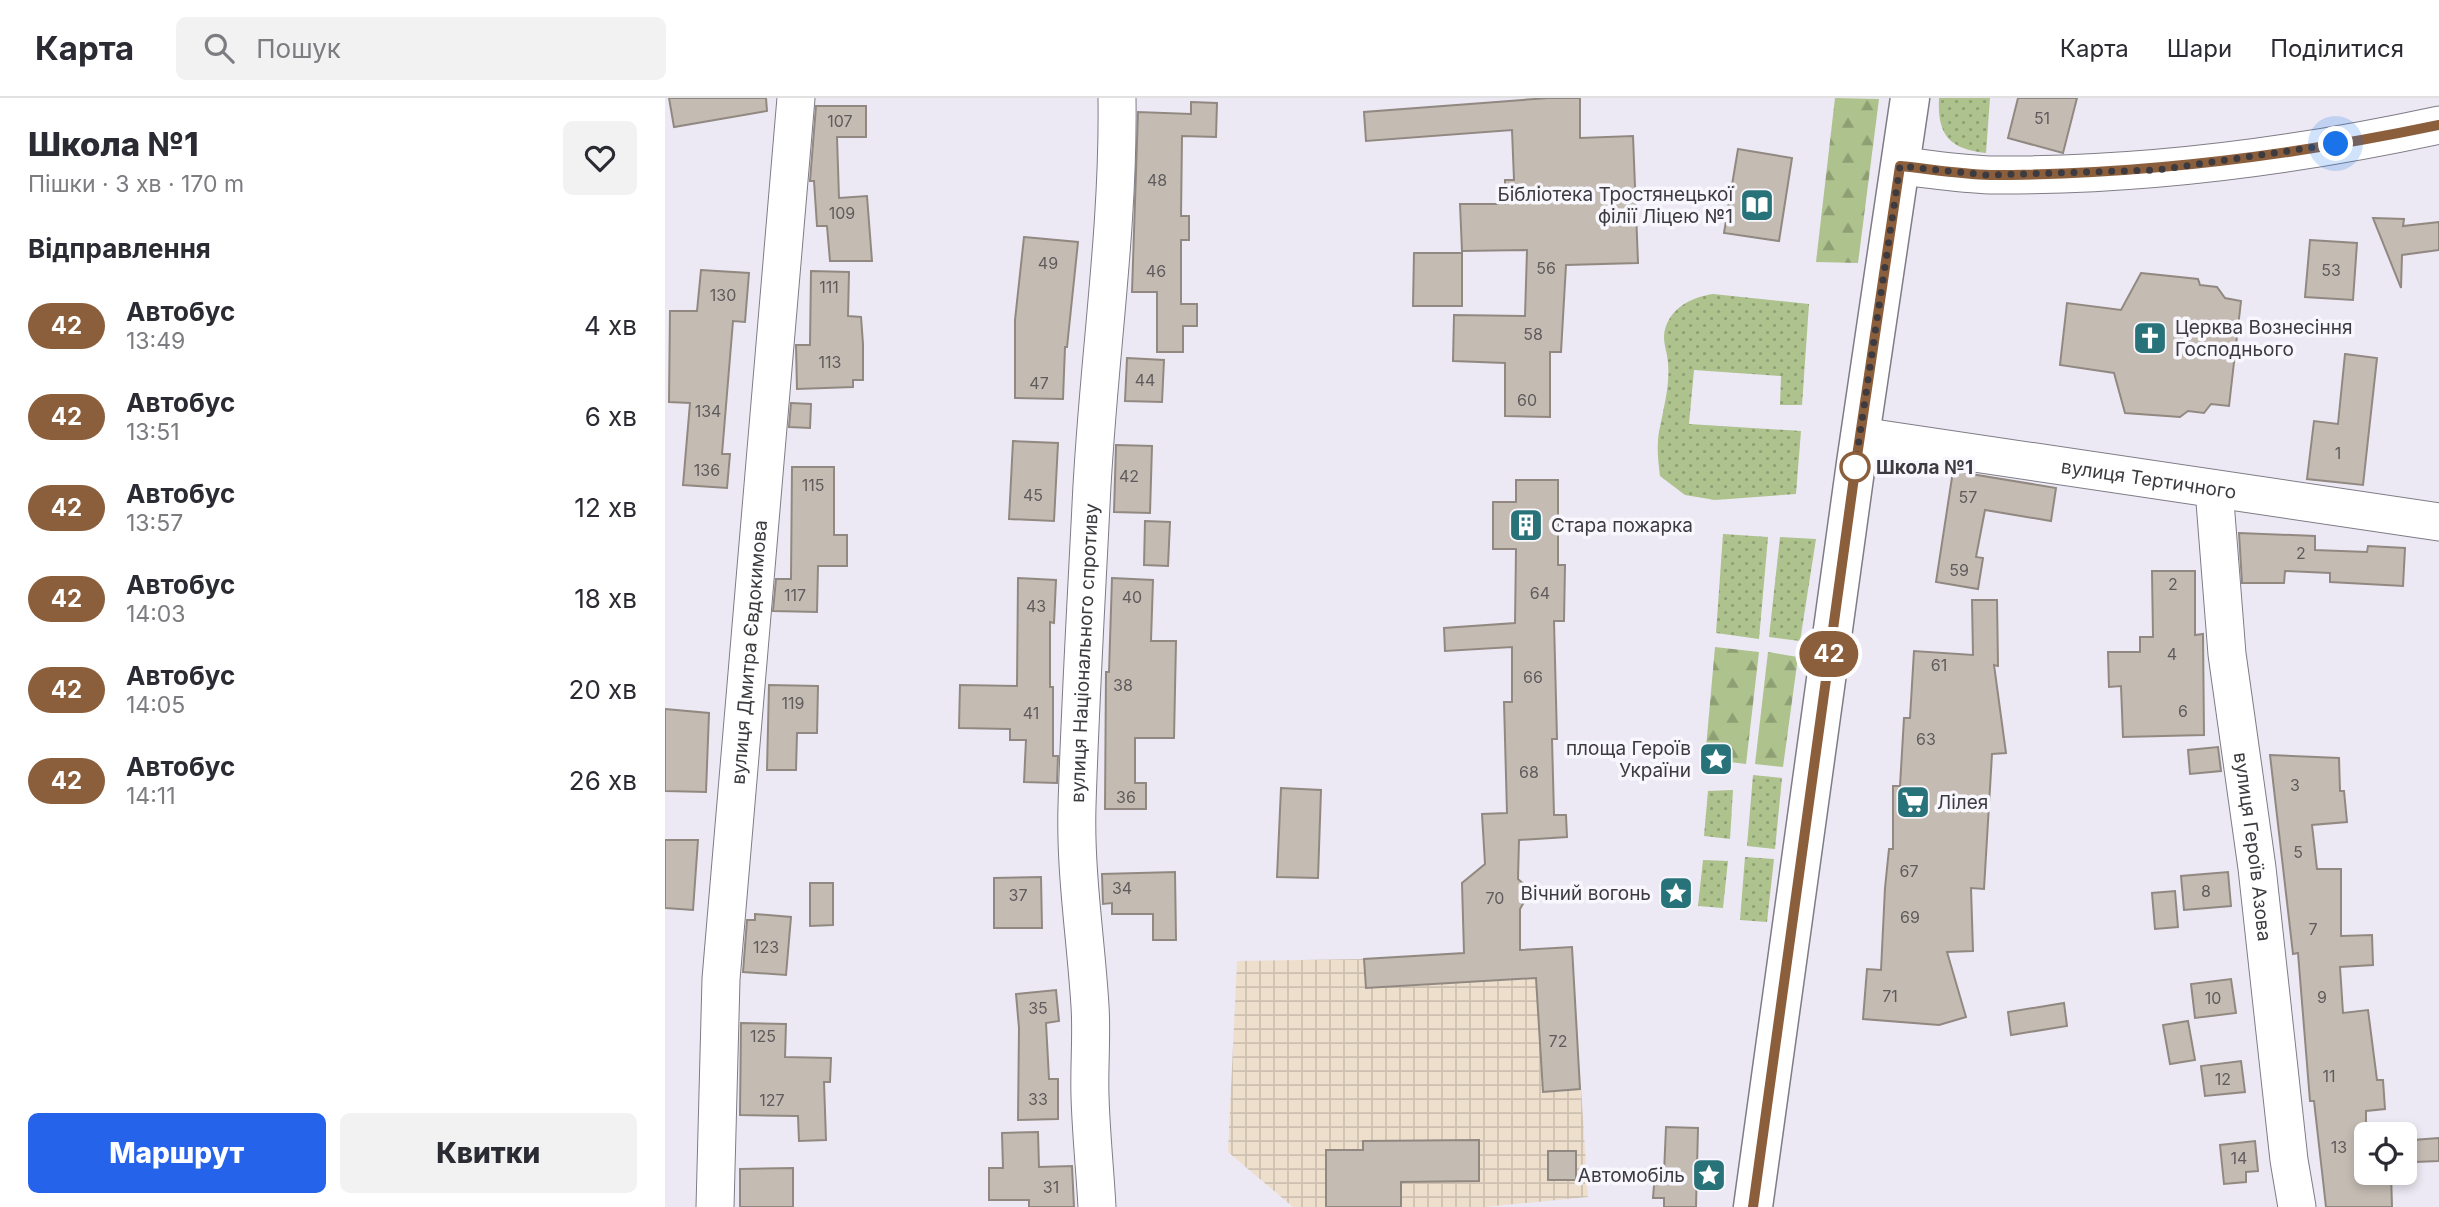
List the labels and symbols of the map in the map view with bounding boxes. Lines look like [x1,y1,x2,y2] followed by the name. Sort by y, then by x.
[2034,108,2050,128] house number: 51
[827,111,853,131] house number: 107
[2318,126,2353,161] your location
[1147,170,1167,190] house number: 48
[1497,183,1734,228] place label: Бібліотека Тростянецької філії Ліцею №1
[1738,186,1776,224] library icon: Бібліотека Тростянецької філії Ліцею №1
[829,203,855,223] house number: 109
[1038,253,1058,273] house number: 49
[1536,258,1556,278] house number: 56
[2321,260,2341,280] house number: 53
[1146,261,1166,281] house number: 46
[819,277,839,297] house number: 111
[710,285,736,305] house number: 130
[2175,316,2352,361] place label: Церква Вознесіння Господнього
[2131,319,2169,357] church icon: Церква Вознесіння Господнього
[1523,324,1543,344] house number: 58
[819,352,841,372] house number: 113
[1135,370,1155,390] house number: 44
[1029,373,1049,393] house number: 47
[1517,390,1537,410] house number: 60
[695,401,721,421] house number: 134
[2335,443,2341,463] house number: 1
[1840,452,1870,482] marker: Школа №1
[2060,455,2238,504] street label: вулиця Тертичного
[1876,456,1973,479] place label: Школа №1
[694,460,720,480] house number: 136
[1119,466,1139,486] house number: 42
[802,475,824,495] house number: 115
[1023,485,1043,505] house number: 45
[1959,487,1977,507] house number: 57
[1066,502,1103,803] street label: вулиця Національного спротиву
[1507,506,1545,544] building icon: Стара пожарка
[1551,514,1693,537] place label: Стара пожарка
[727,519,772,786] street label: вулиця Дмитра Євдокимова
[2296,543,2306,563] house number: 2
[1949,560,1969,580] house number: 59
[2168,574,2178,594] house number: 2
[1530,583,1550,603] house number: 64
[784,585,806,605] house number: 117
[1122,587,1142,607] house number: 40
[1026,596,1046,616] house number: 43
[1797,631,1861,677] line badge: 42
[2167,644,2177,664] house number: 4
[1931,655,1947,675] house number: 61
[1523,667,1543,687] house number: 66
[1113,675,1133,695] house number: 38
[782,693,804,713] house number: 119
[2178,701,2188,721] house number: 6
[1023,703,1039,723] house number: 41
[1916,729,1936,749] house number: 63
[1566,737,1691,782] place label: площа Героїв України
[1697,740,1735,778] place icon: площа Героїв України
[2229,751,2276,942] street label: вулиця Героїв Азова
[1519,762,1539,782] house number: 68
[2290,775,2300,795] house number: 3
[1894,783,1932,821] supermarket icon: Лілея
[1116,787,1136,807] house number: 36
[1937,791,1988,814] place label: Лілея
[2293,842,2303,862] house number: 5
[1900,861,1918,881] house number: 67
[1657,874,1695,912] place icon: Вічний вогонь
[1112,878,1132,898] house number: 34
[2201,881,2211,901] house number: 8
[1521,882,1651,905] place label: Вічний вогонь
[1009,885,1027,905] house number: 37
[1486,888,1504,908] house number: 70
[1900,907,1920,927] house number: 69
[2308,919,2318,939] house number: 7
[753,937,779,957] house number: 123
[1882,986,1898,1006] house number: 71
[2317,987,2327,1007] house number: 9
[2205,988,2221,1008] house number: 10
[1028,998,1048,1018] house number: 35
[750,1026,776,1046] house number: 125
[1549,1031,1567,1051] house number: 72
[2322,1066,2336,1086] house number: 11
[2215,1069,2231,1089] house number: 12
[1028,1089,1048,1109] house number: 33
[759,1090,785,1110] house number: 127
[2331,1137,2347,1157] house number: 13
[2231,1148,2247,1168] house number: 14
[1690,1156,1728,1194] place icon: Автомобіль
[1578,1164,1685,1187] place label: Автомобіль
[1043,1177,1059,1197] house number: 31

